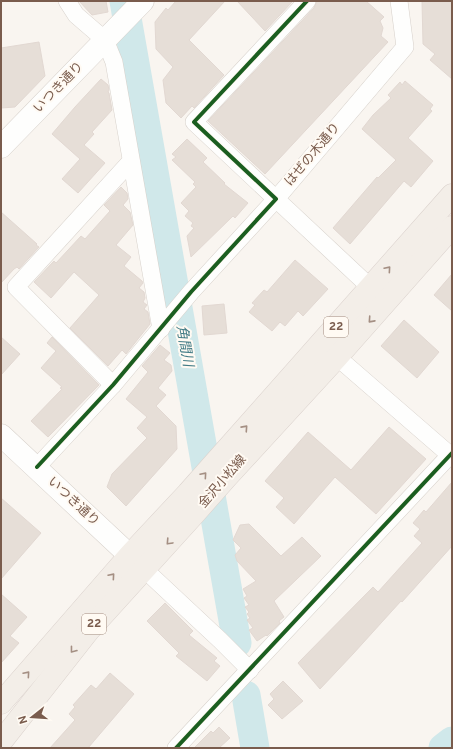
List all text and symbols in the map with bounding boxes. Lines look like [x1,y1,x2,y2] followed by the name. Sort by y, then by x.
[31,59,87,117] street label: いつき通り
[282,120,344,190] street label: はぜの木通り
[383,266,390,273] one-way arrow
[368,315,375,322] one-way arrow
[324,317,348,337] road number: 22
[172,324,196,370] water label: 角間川
[240,425,248,433] one-way arrow
[195,452,250,512] street label: 金沢小松線
[199,473,206,480] one-way arrow
[44,474,102,530] street label: いつき通り
[166,537,173,545] one-way arrow
[107,573,114,580] one-way arrow
[82,614,106,634] road number: 22
[71,645,78,652] one-way arrow
[22,671,29,679] one-way arrow
[12,697,52,737] north arrow
[16,714,31,725] text: N

